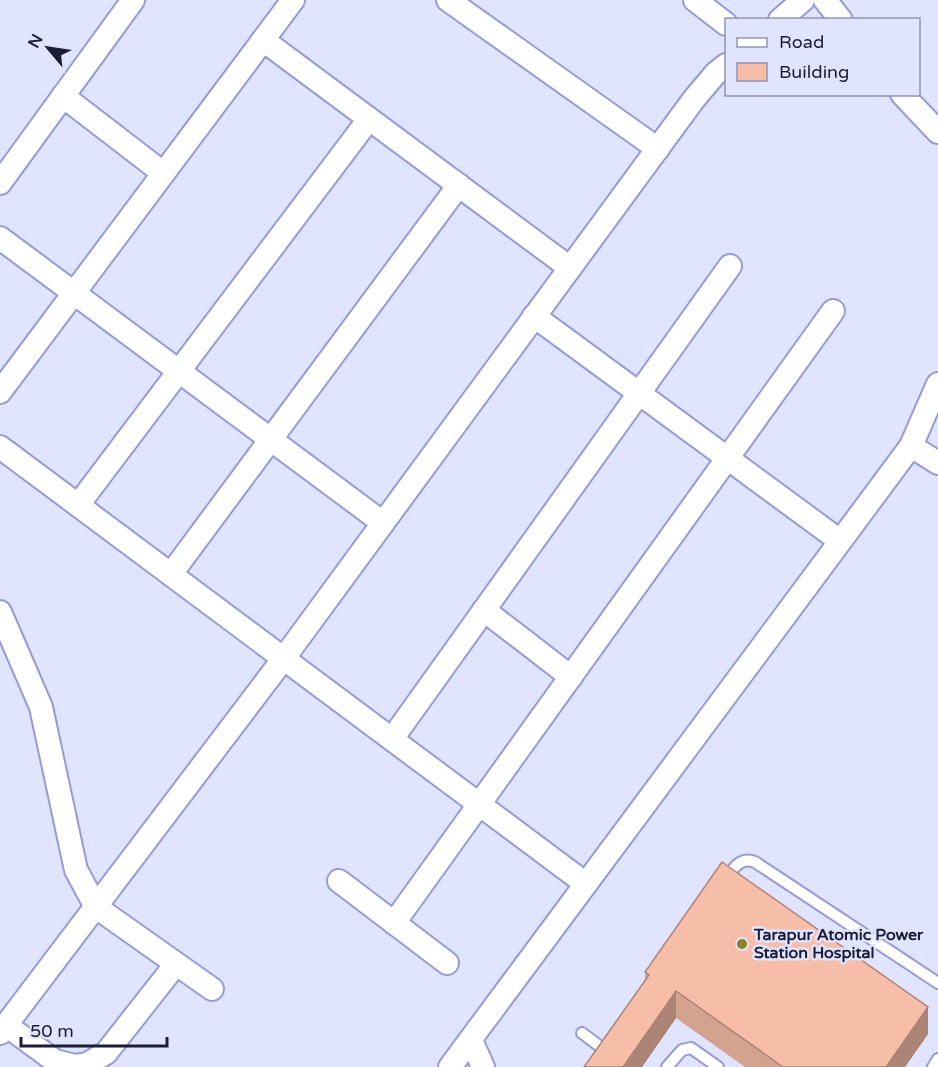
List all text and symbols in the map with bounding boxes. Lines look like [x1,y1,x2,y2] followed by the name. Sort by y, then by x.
[18,18,78,78] north arrow
[725,18,920,96] legend
[24,31,48,52] text: N
[779,31,824,53] text: Road
[779,61,849,83] text: Building
[753,925,924,963] place label: Tarapur Atomic Power Station Hospital
[735,937,749,951] marker: Tarapur Atomic Power Station Hospital
[21,1010,166,1048] scale bar
[30,1020,74,1042] text: 50 m

